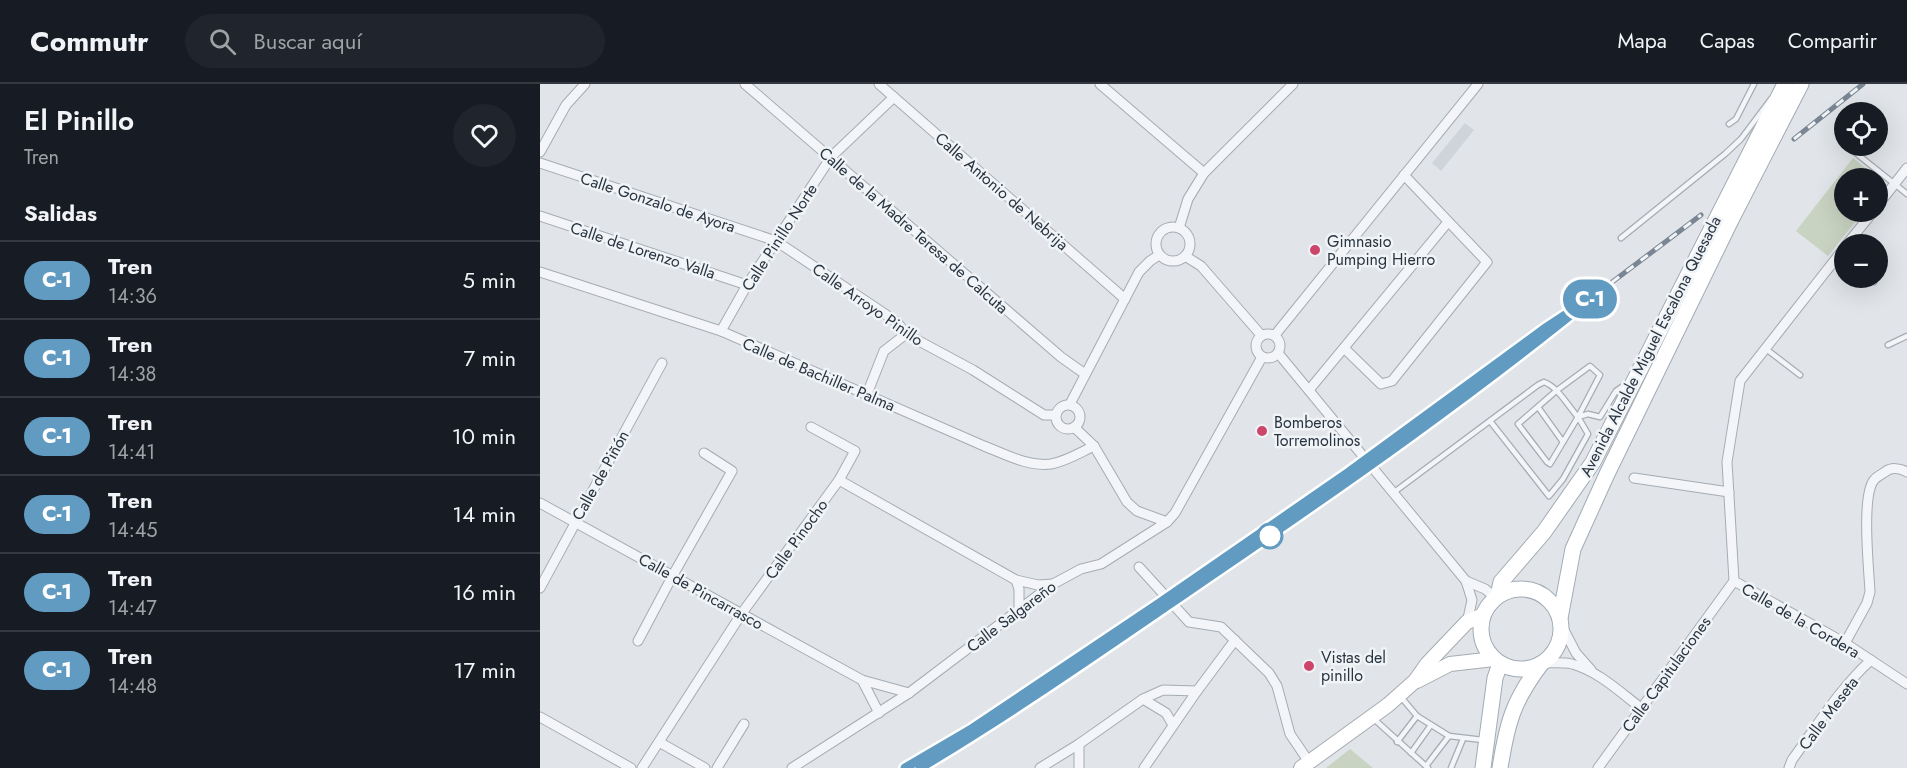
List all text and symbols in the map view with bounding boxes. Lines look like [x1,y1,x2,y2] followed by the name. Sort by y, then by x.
[185,14,605,68] search box
[30,21,149,62] text: Commutr
[206,25,239,58] icon: search
[254,25,362,57] text: Buscar aquí
[1618,26,1667,56] text: Mapa
[1700,26,1755,56] text: Capas
[1788,26,1877,56] text: Compartir
[24,100,134,141] text: El Pinillo
[1834,102,1888,288] map controls
[1834,102,1888,156] button: locate
[453,104,516,167] button: heart
[930,127,1073,256] street label: Calle Antonio de Nebrija
[814,142,1013,319] street label: Calle de la Madre Teresa de Calcuta
[24,143,59,172] text: Tren
[577,167,738,238] street label: Calle Gonzalo de Ayora
[1834,168,1888,222] button: +
[736,179,823,296] street label: Calle Pinillo Norte
[24,197,97,229] text: Salidas
[1574,212,1726,481] street label: Avenida Alcalde Miguel Escalona Quesada
[567,216,718,285] street label: Calle de Lorenzo Valla
[1327,230,1436,271] place label: Gimnasio Pumping Hierro
[1834,234,1888,288] button: −
[1308,243,1322,257] marker: Gimnasio Pumping Hierro
[108,250,153,282] text: Tren
[808,257,928,351] street label: Calle Arroyo Pinillo
[463,264,516,296] text: 5 min
[42,265,72,295] text: C-1
[1556,280,1624,318] line badge: C-1
[108,282,157,311] text: 14:36
[1575,284,1605,314] text: C-1
[108,328,153,360] text: Tren
[739,332,899,417] street label: Calle de Bachiller Palma
[463,342,516,374] text: 7 min
[42,343,72,373] text: C-1
[108,360,157,389] text: 14:38
[108,406,153,438] text: Tren
[1274,411,1360,452] place label: Bomberos Torremolinos
[452,420,516,452] text: 10 min
[42,421,72,451] text: C-1
[1255,424,1269,438] marker: Bomberos Torremolinos
[566,426,635,524] street label: Calle de Piñón
[108,438,155,467] text: 14:41
[108,484,153,516] text: Tren
[760,494,833,584] street label: Calle Pinocho
[452,498,516,530] text: 14 min
[42,499,72,529] text: C-1
[108,516,158,545] text: 14:45
[1257,523,1283,549] unlabelled marker
[634,548,768,635] street label: Calle de Pincarrasco
[108,562,153,594] text: Tren
[962,575,1061,658] street label: Calle Salgareño
[452,576,516,608] text: 16 min
[42,577,72,607] text: C-1
[1737,577,1864,664] street label: Calle de la Cordera
[108,594,157,623] text: 14:47
[1616,612,1716,737] street label: Calle Capitulaciones
[108,640,153,672] text: Tren
[1321,646,1386,687] place label: Vistas del pinillo
[454,654,516,686] text: 17 min
[42,655,72,685] text: C-1
[1302,659,1316,673] marker: Vistas del pinillo
[108,672,157,701] text: 14:48
[1793,672,1864,755] street label: Calle Meseta

